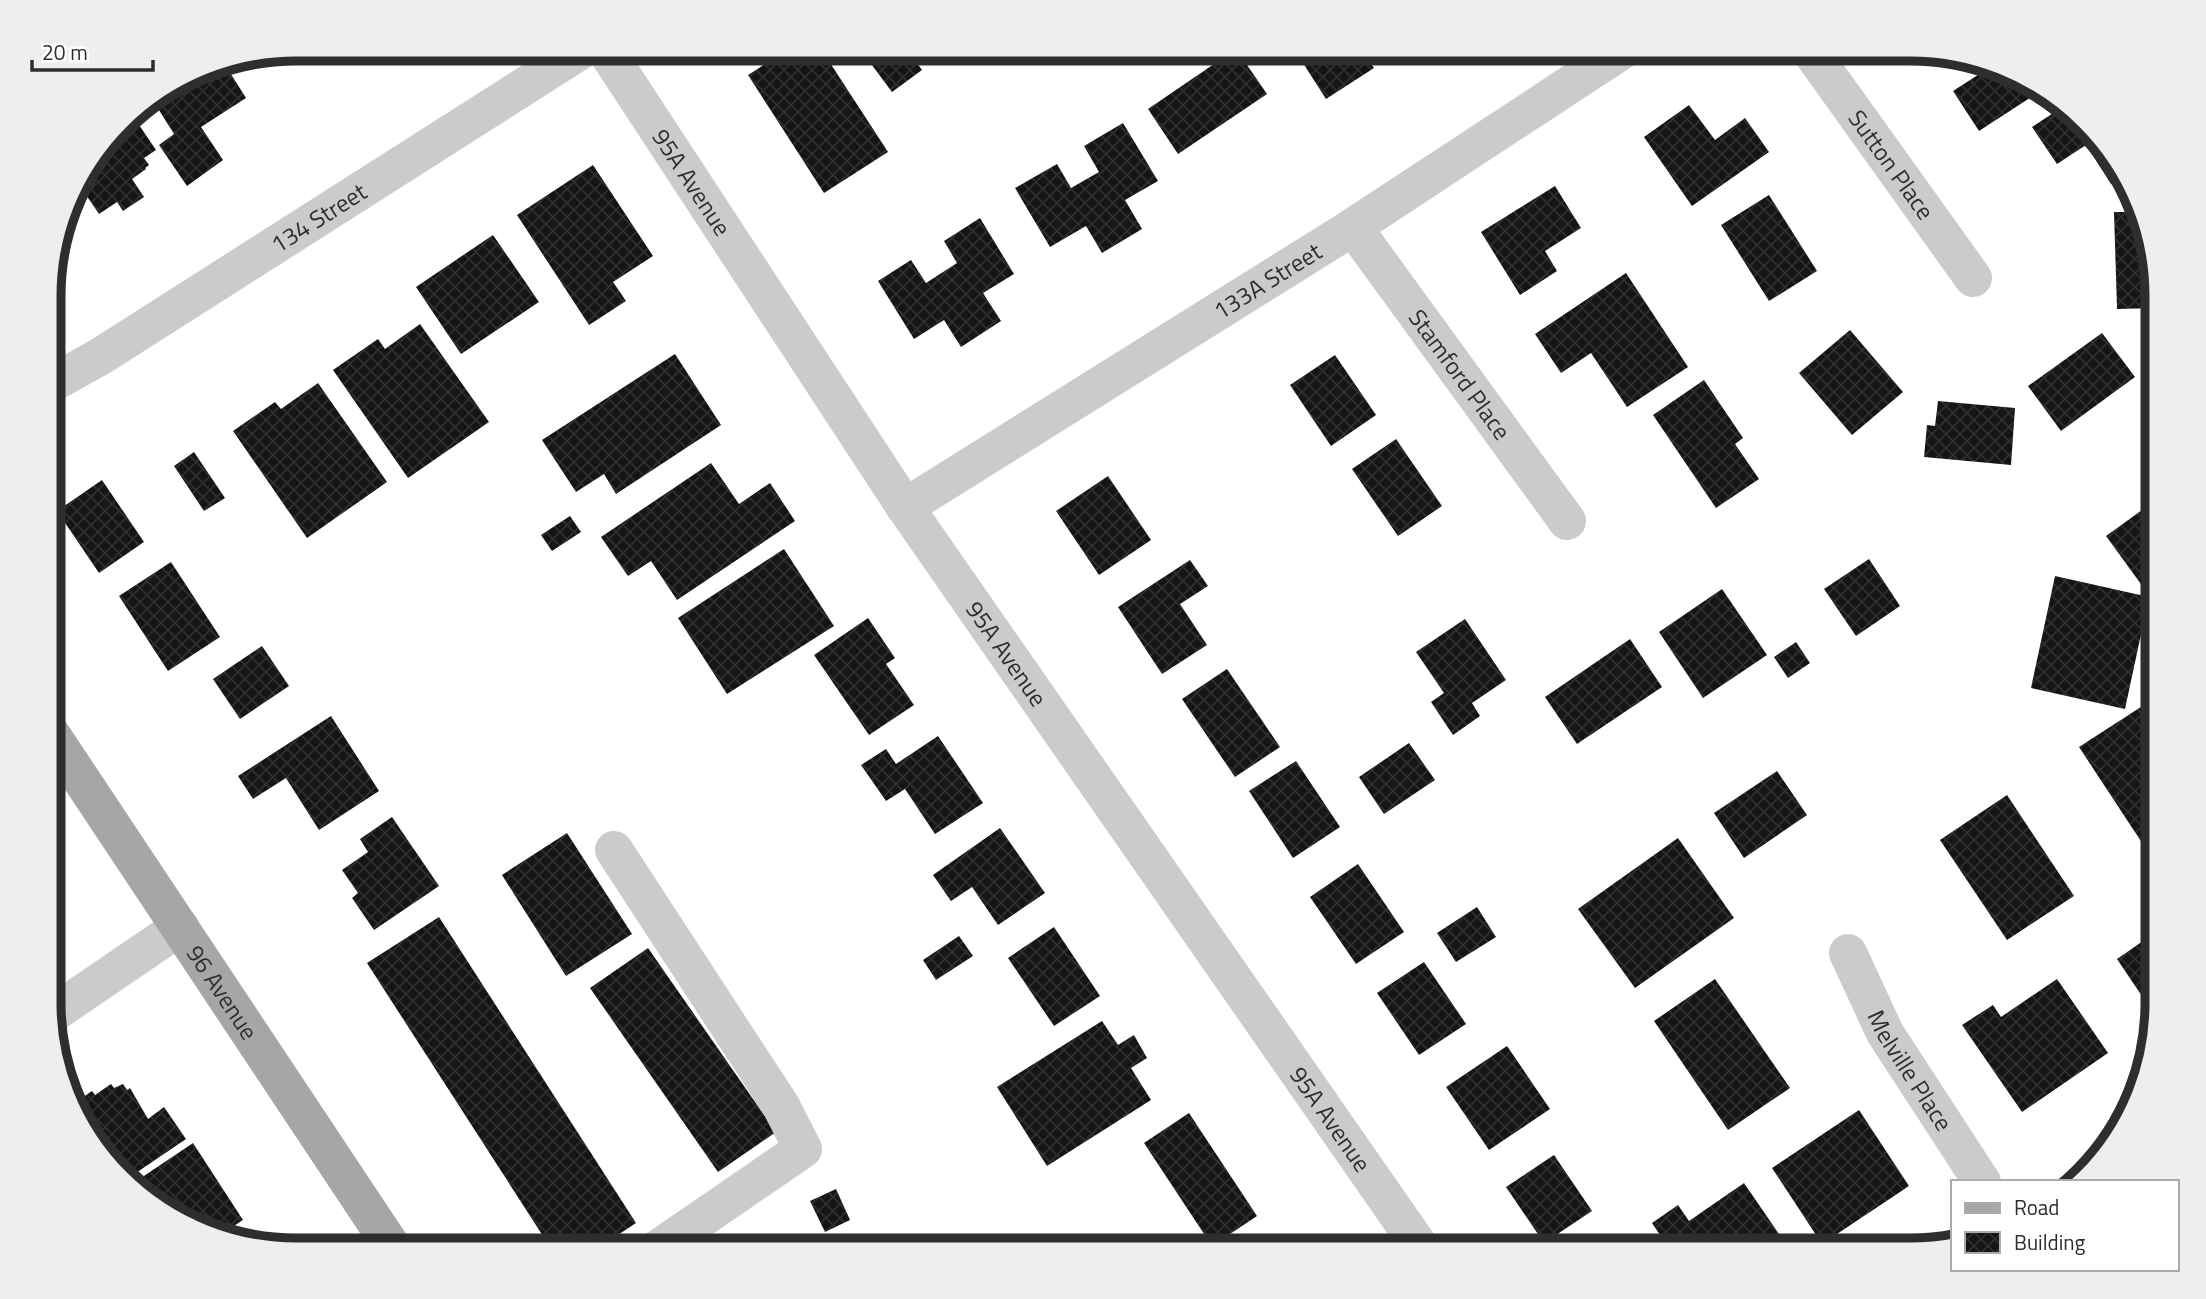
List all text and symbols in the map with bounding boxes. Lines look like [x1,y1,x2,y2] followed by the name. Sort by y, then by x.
[32,28,152,72] scale bar
[42,36,88,68] text: 20 m
[1840,102,1944,227] street label: Sutton Place
[644,121,740,243] street label: 95A Avenue
[263,173,374,262] street label: 134 Street
[1206,233,1329,328] street label: 133A Street
[1400,301,1520,447] street label: Stamford Place
[957,593,1056,714] street label: 95A Avenue
[178,938,267,1047] street label: 96 Avenue
[1859,1004,1962,1138] street label: Melville Place
[1281,1059,1380,1179] street label: 95A Avenue
[1951,1180,2178,1271] legend
[2014,1191,2059,1223] text: Road
[2014,1226,2086,1258] text: Building

